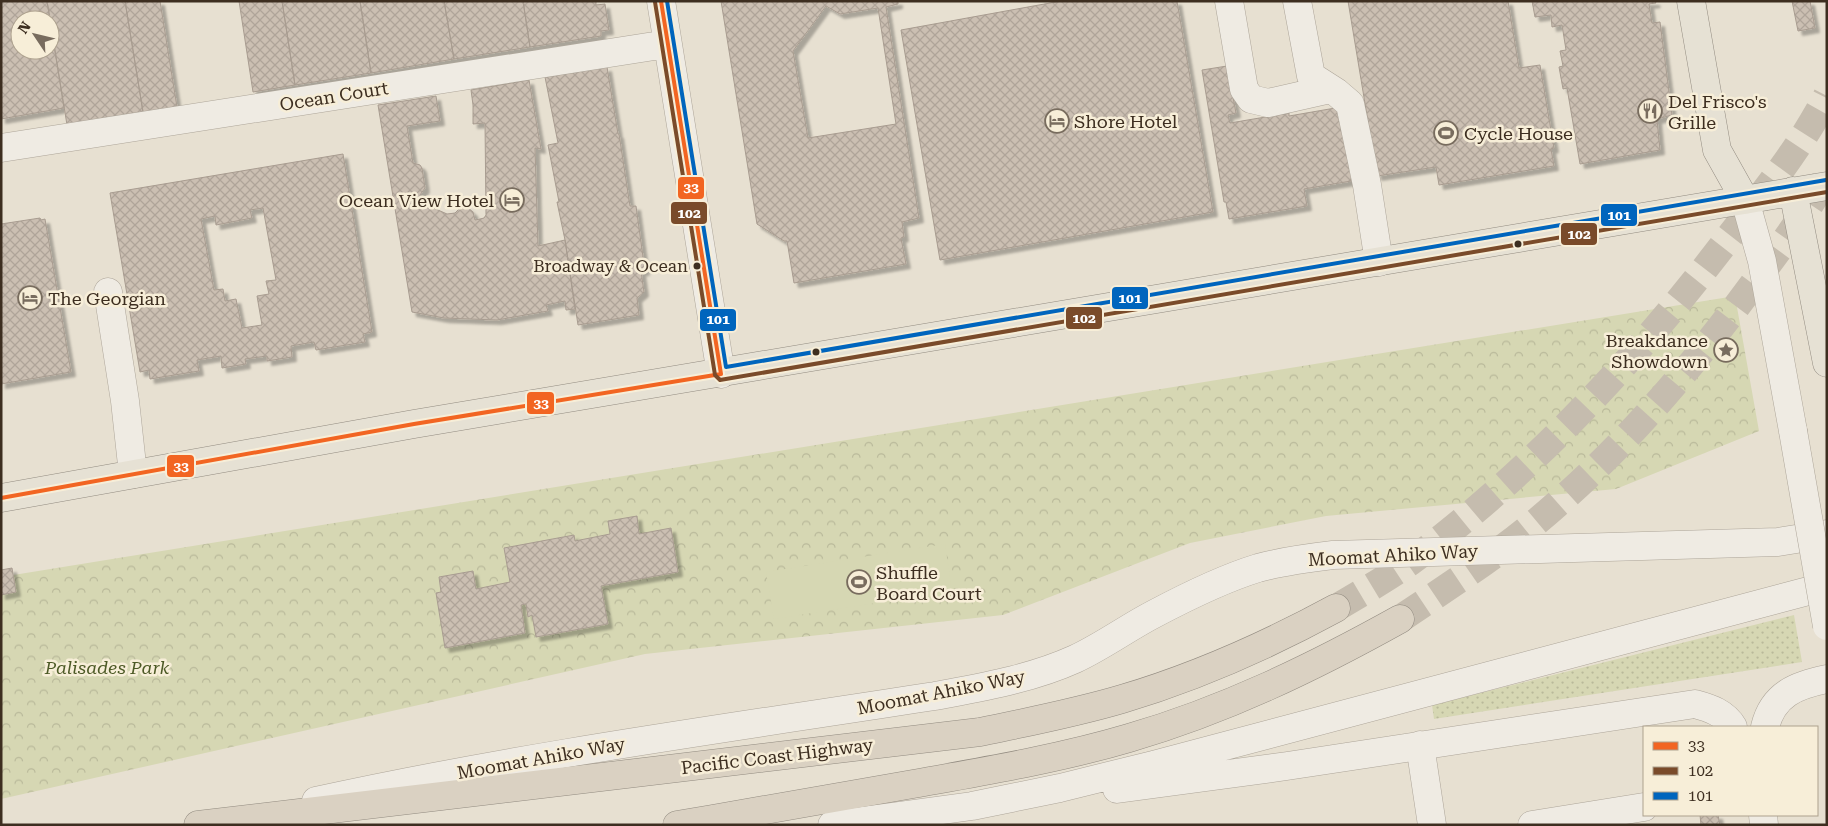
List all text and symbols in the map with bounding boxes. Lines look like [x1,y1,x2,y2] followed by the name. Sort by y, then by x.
[10,10,60,60] north arrow
[15,18,34,37] text: N
[278,77,390,115] street label: Ocean Court
[1668,91,1767,133] place label: Del Frisco's Grille
[1637,98,1663,124] restaurant icon: Del Frisco's Grille
[1044,108,1070,134] hotel icon: Shore Hotel
[1074,111,1178,132] place label: Shore Hotel
[1433,120,1459,146] sports icon: Cycle House
[1464,123,1573,144] place label: Cycle House
[677,176,705,200] line badge: 33
[683,179,699,195] text: 33
[499,187,525,213] hotel icon: Ocean View Hotel
[339,190,494,211] place label: Ocean View Hotel
[670,201,708,225] line badge: 102
[1600,203,1638,227] line badge: 101
[677,205,701,221] text: 102
[1607,207,1631,223] text: 101
[1560,222,1598,246] line badge: 102
[1567,226,1591,242] text: 102
[1513,239,1523,249] unlabelled marker
[533,256,688,276] place label: Broadway & Ocean
[692,261,702,271] marker: Broadway & Ocean
[17,285,43,311] hotel icon: The Georgian
[1111,286,1149,310] line badge: 101
[48,288,166,309] place label: The Georgian
[1118,290,1142,306] text: 101
[1065,306,1103,330] line badge: 102
[699,308,737,332] line badge: 101
[1072,310,1096,326] text: 102
[706,311,730,327] text: 101
[1605,330,1708,372] place label: Breakdance Showdown
[1713,337,1739,363] place icon: Breakdance Showdown
[811,347,821,357] unlabelled marker
[526,391,555,415] line badge: 33
[533,395,549,411] text: 33
[166,454,195,478] line badge: 33
[173,458,189,474] text: 33
[1307,540,1479,570] street label: Moomat Ahiko Way
[876,562,982,604] place label: Shuffle Board Court
[846,569,872,595] sports icon: Shuffle Board Court
[44,657,170,678] park label: Palisades Park
[855,665,1027,719] street label: Moomat Ahiko Way
[1643,726,1818,816] legend
[455,733,627,783] street label: Moomat Ahiko Way
[680,734,875,778] street label: Pacific Coast Highway
[1688,737,1705,755] text: 33
[1688,762,1713,780] text: 102
[1688,787,1713,805] text: 101

